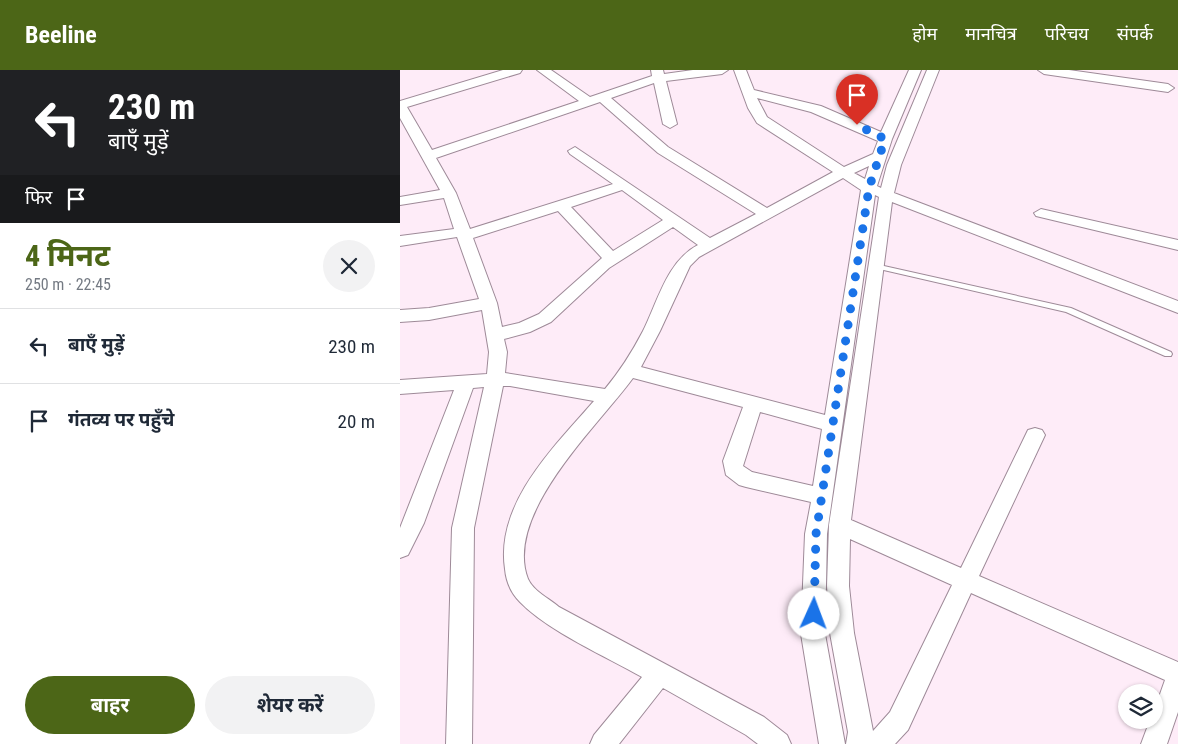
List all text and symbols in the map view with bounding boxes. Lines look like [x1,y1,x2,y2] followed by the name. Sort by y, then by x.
[25,21,97,49] text: Beeline
[912,23,937,44] text: होम
[965,23,1017,44] text: मानचित्र
[1045,23,1089,44] text: परिचय
[1117,23,1153,44] text: संपर्क
[836,74,878,125] pin
[843,81,871,109] icon: arrive
[108,87,195,128] text: 230 m
[25,90,90,155] icon: left
[108,129,168,154] text: बाएँ मुड़ें
[62,185,90,213] icon: arrive
[25,186,52,209] text: फिर
[25,238,110,273] text: 4 मिनट
[323,240,375,292] button: close
[25,275,111,294] text: 250 m · 22:45
[25,332,53,360] icon: left
[68,333,124,356] text: बाएँ मुड़ें
[328,335,375,358] text: 230 m
[25,407,53,435] icon: arrive
[68,408,174,431] text: गंतव्य पर पहुँचे
[338,410,375,433] text: 20 m
[787,587,839,639] position arrow
[25,676,195,734] button: बाहर
[205,676,375,734] button: शेयर करें
[1118,684,1163,729] map controls
[1118,684,1163,729] button: layers

